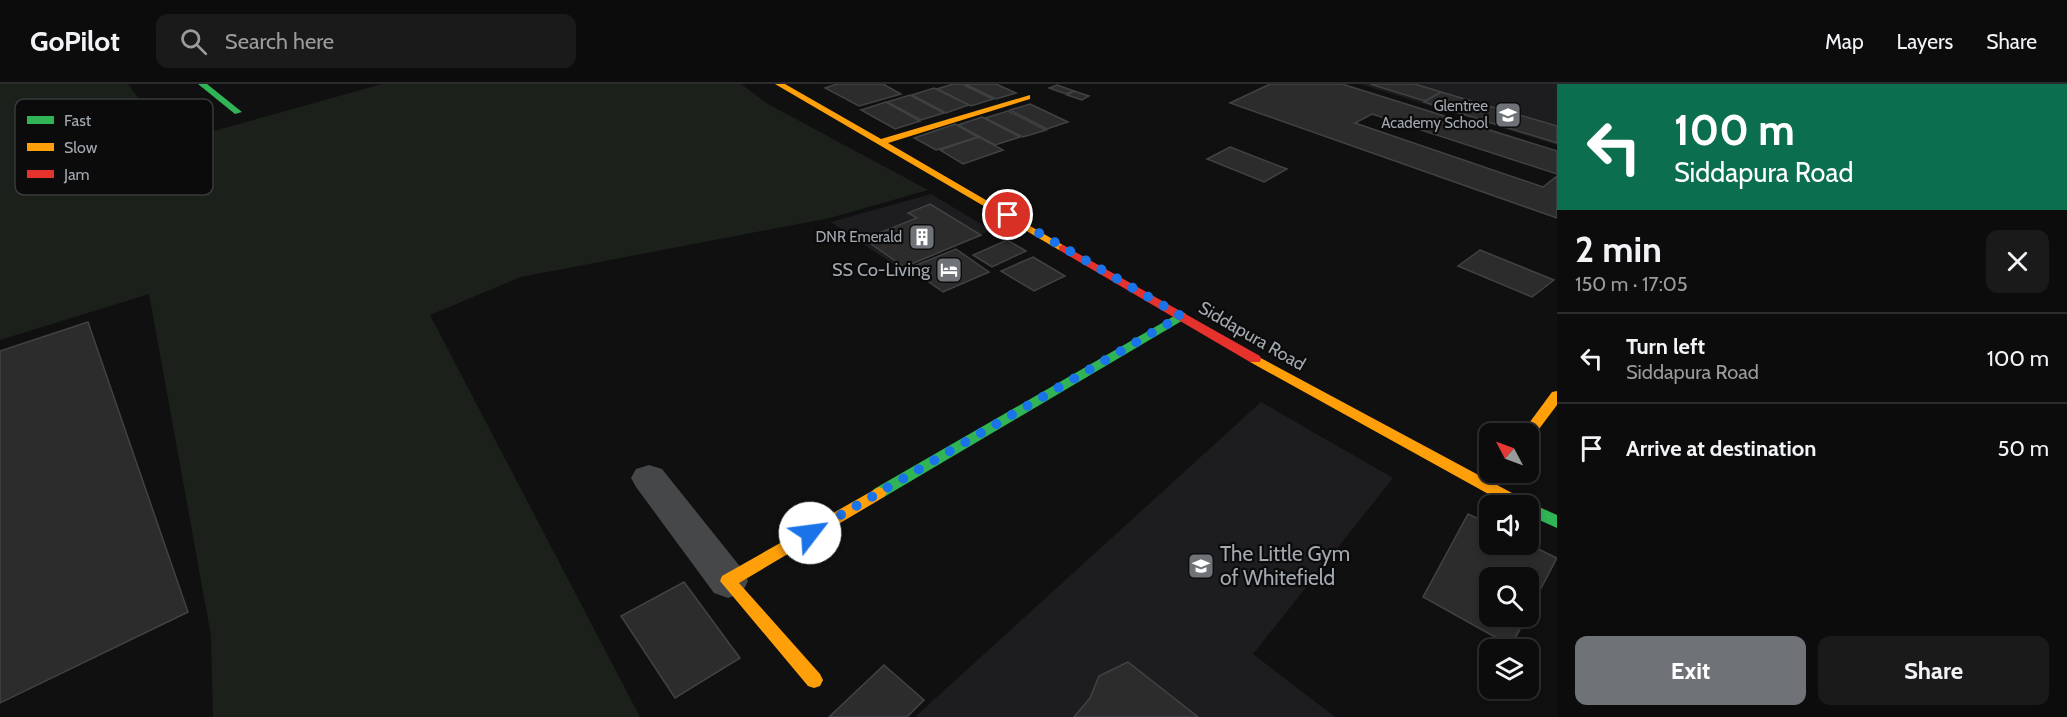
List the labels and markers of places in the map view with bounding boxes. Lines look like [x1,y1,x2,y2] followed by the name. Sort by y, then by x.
[1381,97,1488,132] place label: Glentree Academy School
[1493,100,1523,130] school or university icon: Glentree Academy School
[982,189,1033,240] pin
[907,222,937,252] building icon: DNR Emerald
[815,228,902,246] place label: DNR Emerald
[934,255,964,285] hotel icon: SS Co-Living
[832,259,931,281] place label: SS Co-Living
[1220,541,1350,590] place label: The Little Gym of Whitefield
[1186,551,1216,581] school or university icon: The Little Gym of Whitefield

